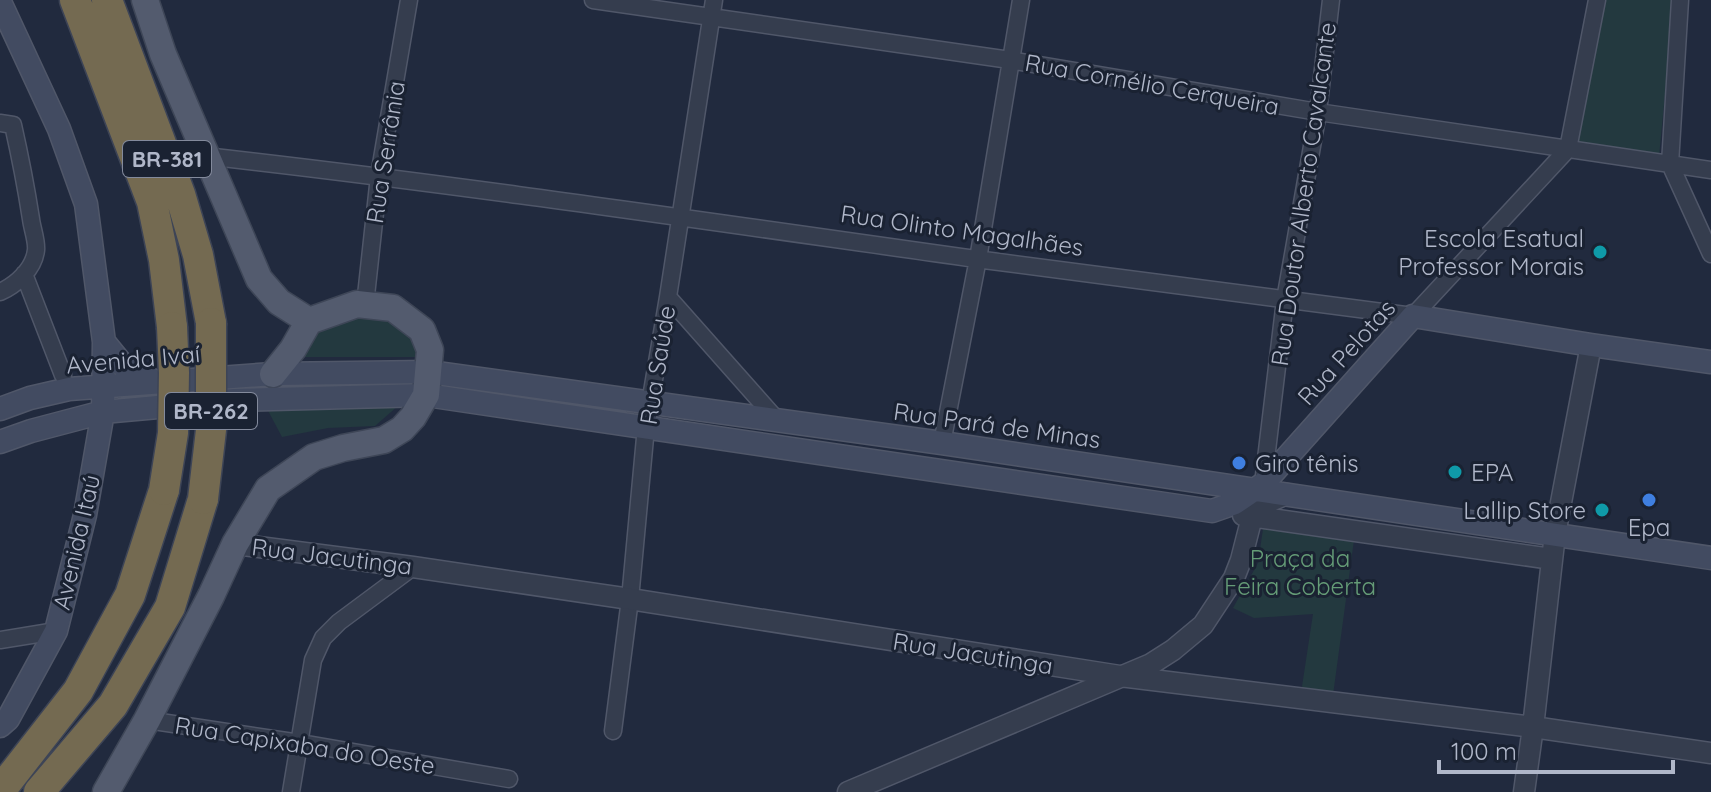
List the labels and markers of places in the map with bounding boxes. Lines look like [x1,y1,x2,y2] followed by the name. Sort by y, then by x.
[1398,223,1584,281] place label: Escola Esatual Professor Morais
[1591,243,1609,261] marker: Escola Esatual Professor Morais
[1255,448,1358,478] place label: Giro tênis
[1230,454,1248,472] marker: Giro tênis
[1471,457,1514,487] place label: EPA
[1446,463,1464,481] marker: EPA
[1640,491,1658,509] marker: Epa
[1463,495,1586,525] place label: Lallip Store
[1593,501,1611,519] marker: Lallip Store
[1628,512,1670,542] place label: Epa

